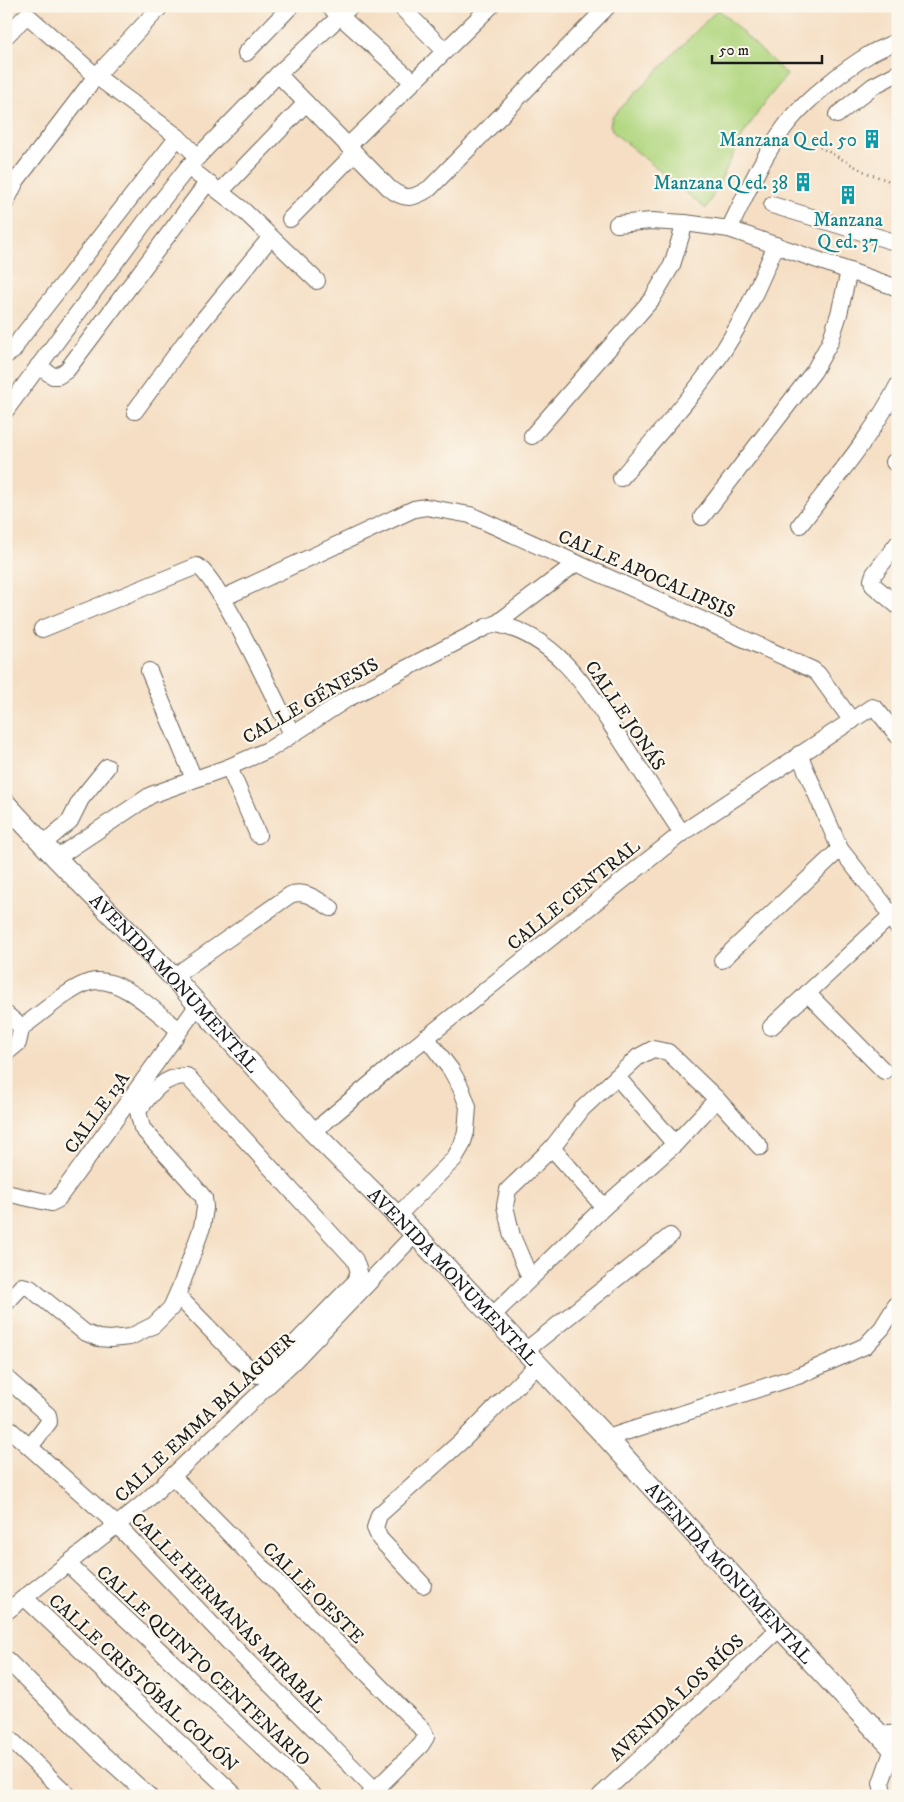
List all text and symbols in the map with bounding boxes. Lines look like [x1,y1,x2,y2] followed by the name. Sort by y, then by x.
[712,32,822,64] scale bar
[719,41,749,60] text: 50 m
[861,128,883,150] building icon: Manzana Q ed. 50
[719,129,857,152] place label: Manzana Q ed. 50
[792,171,814,193] building icon: Manzana Q ed. 38
[653,172,788,195] place label: Manzana Q ed. 38
[837,184,859,206] building icon: Manzana Q ed. 37
[813,209,883,254] place label: Manzana Q ed. 37
[554,525,738,624] street label: CALLE APOCALIPSIS
[238,652,383,750] street label: CALLE GÉNESIS
[580,655,672,775] street label: CALLE JONÁS
[503,834,645,956] street label: CALLE CENTRAL
[84,889,264,1078] street label: AVENIDA MONUMENTAL
[60,1067,135,1158] street label: CALLE 13A
[362,1184,543,1371] street label: AVENIDA MONUMENTAL
[110,1328,300,1508] street label: CALLE EMMA BALAGUER
[640,1478,818,1669] street label: AVENIDA MONUMENTAL
[126,1508,330,1718] street label: CALLE HERMANAS MIRABAL
[257,1537,369,1649] street label: CALLE OESTE
[91,1561,315,1771] street label: CALLE QUINTO CENTENARIO
[43,1588,244,1777] street label: CALLE CRISTÓBAL COLÓN
[604,1628,749,1766] street label: AVENIDA LOS RÍOS

